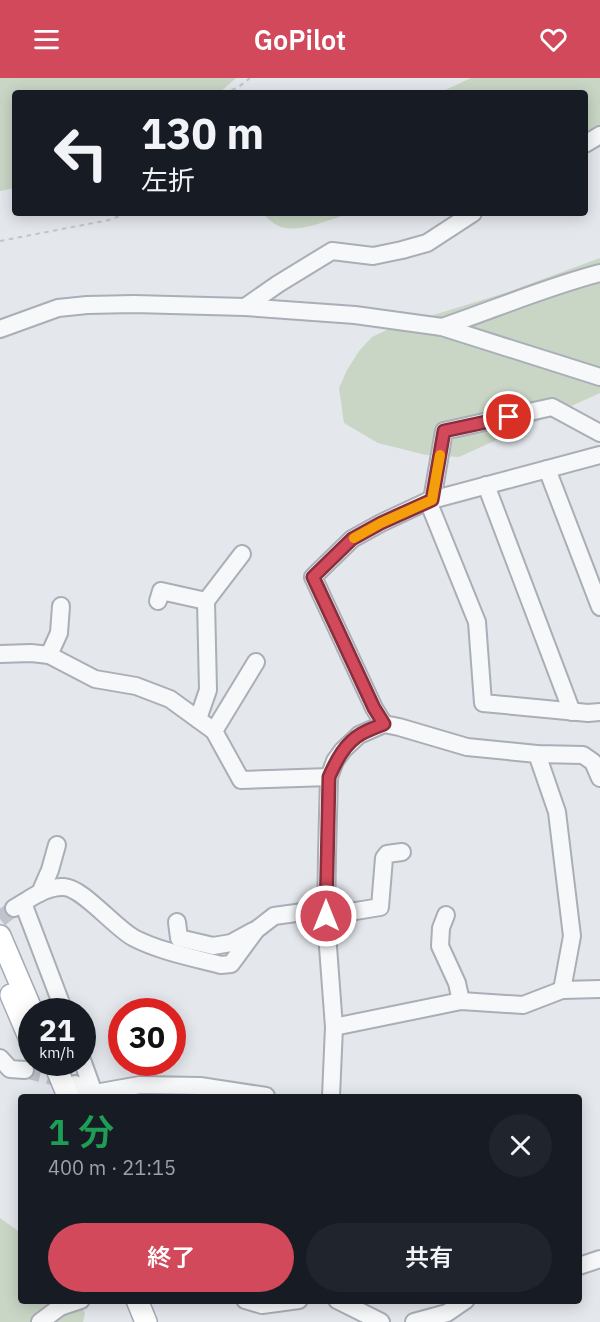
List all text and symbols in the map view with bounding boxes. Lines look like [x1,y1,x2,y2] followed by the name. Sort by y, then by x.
[254,22,346,57] text: GoPilot
[30,23,63,56] icon: menu
[537,23,570,56] icon: heart
[141,106,264,161] text: 130 m
[42,114,120,192] icon: left
[141,162,195,197] text: 左折
[483,391,534,442] pin
[492,400,525,433] icon: arrive
[294,884,358,948] position arrow
[108,998,186,1076] speed limit sign: 30
[39,1010,75,1049] text: 21
[39,1043,75,1062] text: km/h
[48,1108,114,1155] text: 1 分
[489,1114,552,1177] button: close
[48,1154,176,1181] text: 400 m · 21:15
[48,1223,294,1292] button: 終了
[306,1223,552,1292] button: 共有

